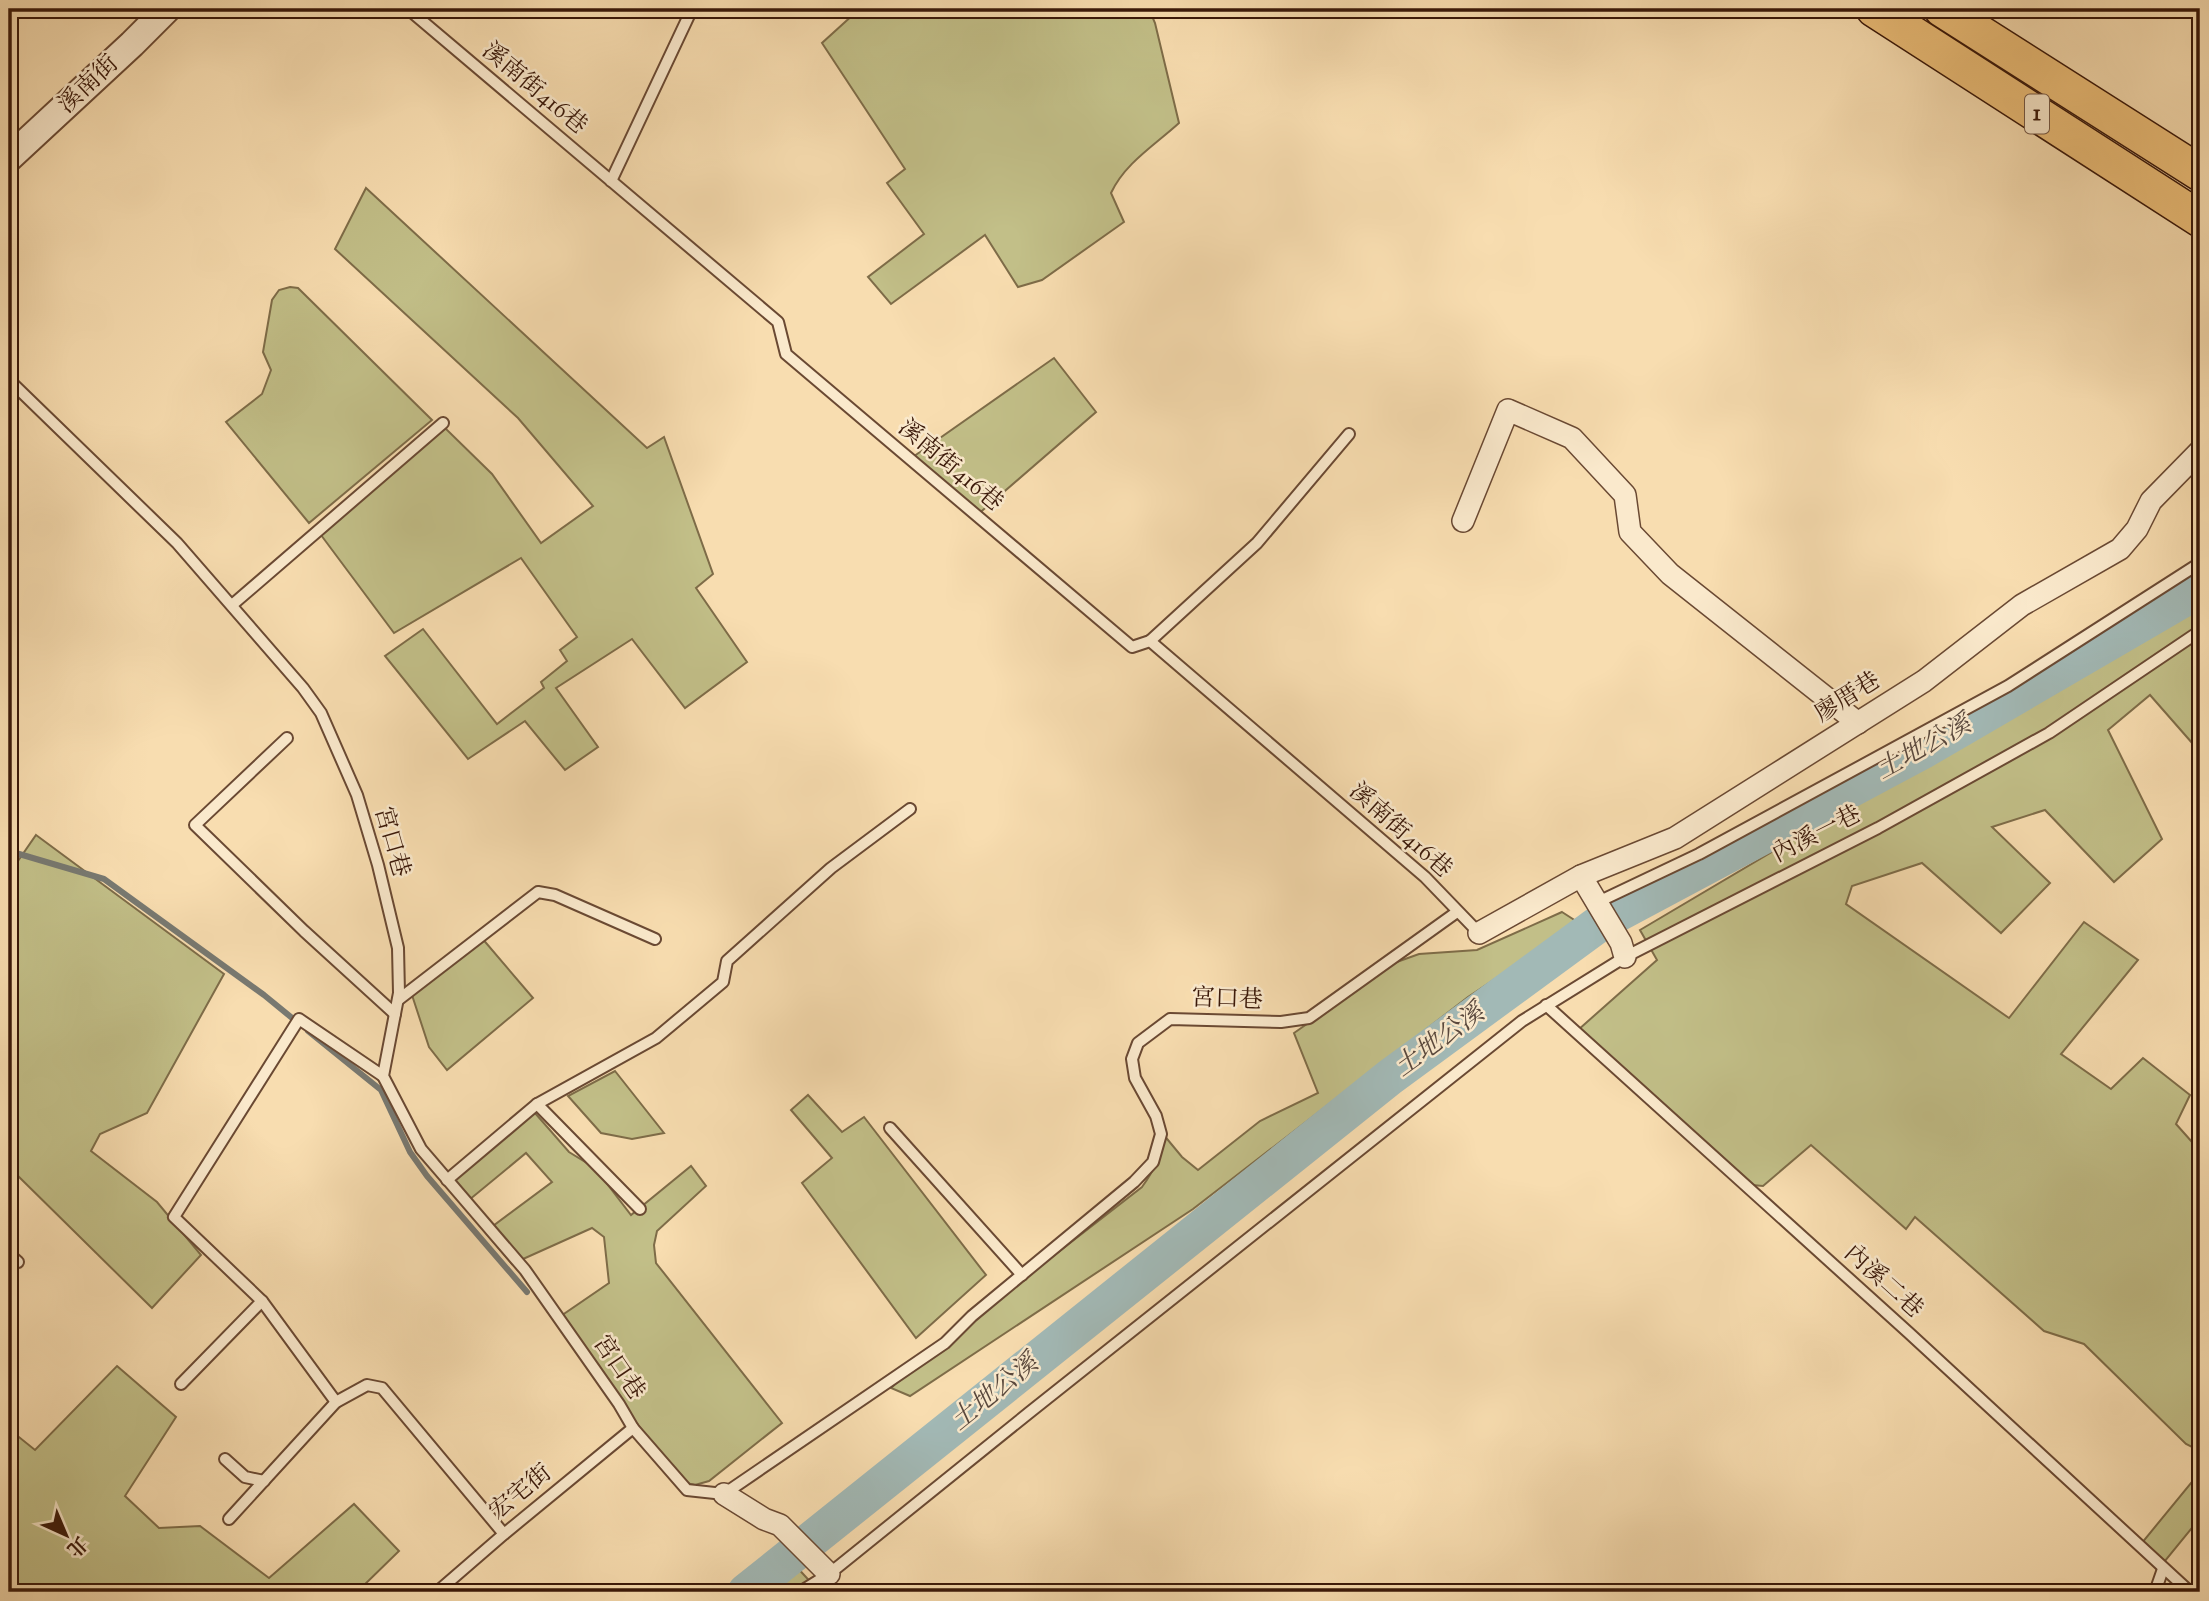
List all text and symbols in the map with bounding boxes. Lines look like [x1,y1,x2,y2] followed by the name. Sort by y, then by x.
[474,35,594,143] street label: 溪南街416巷
[51,48,127,122] street label: 溪南街
[2025,94,2049,134] road number: 1
[890,412,1010,520] street label: 溪南街416巷
[1808,665,1888,731] street label: 廖厝巷
[1870,705,1981,789] water label: 土地公溪
[1341,775,1459,887] street label: 溪南街416巷
[1767,798,1867,872] street label: 內溪一巷
[365,803,417,881] street label: 宮口巷
[1190,982,1264,1018] street label: 宮口巷
[1387,994,1495,1087] water label: 土地公溪
[1836,1237,1930,1327] street label: 內溪二巷
[584,1329,652,1407] street label: 宮口巷
[943,1344,1049,1440] water label: 土地公溪
[482,1457,560,1529] street label: 宏宅街
[32,1500,102,1570] north arrow
[60,1529,92,1562] text: 北

